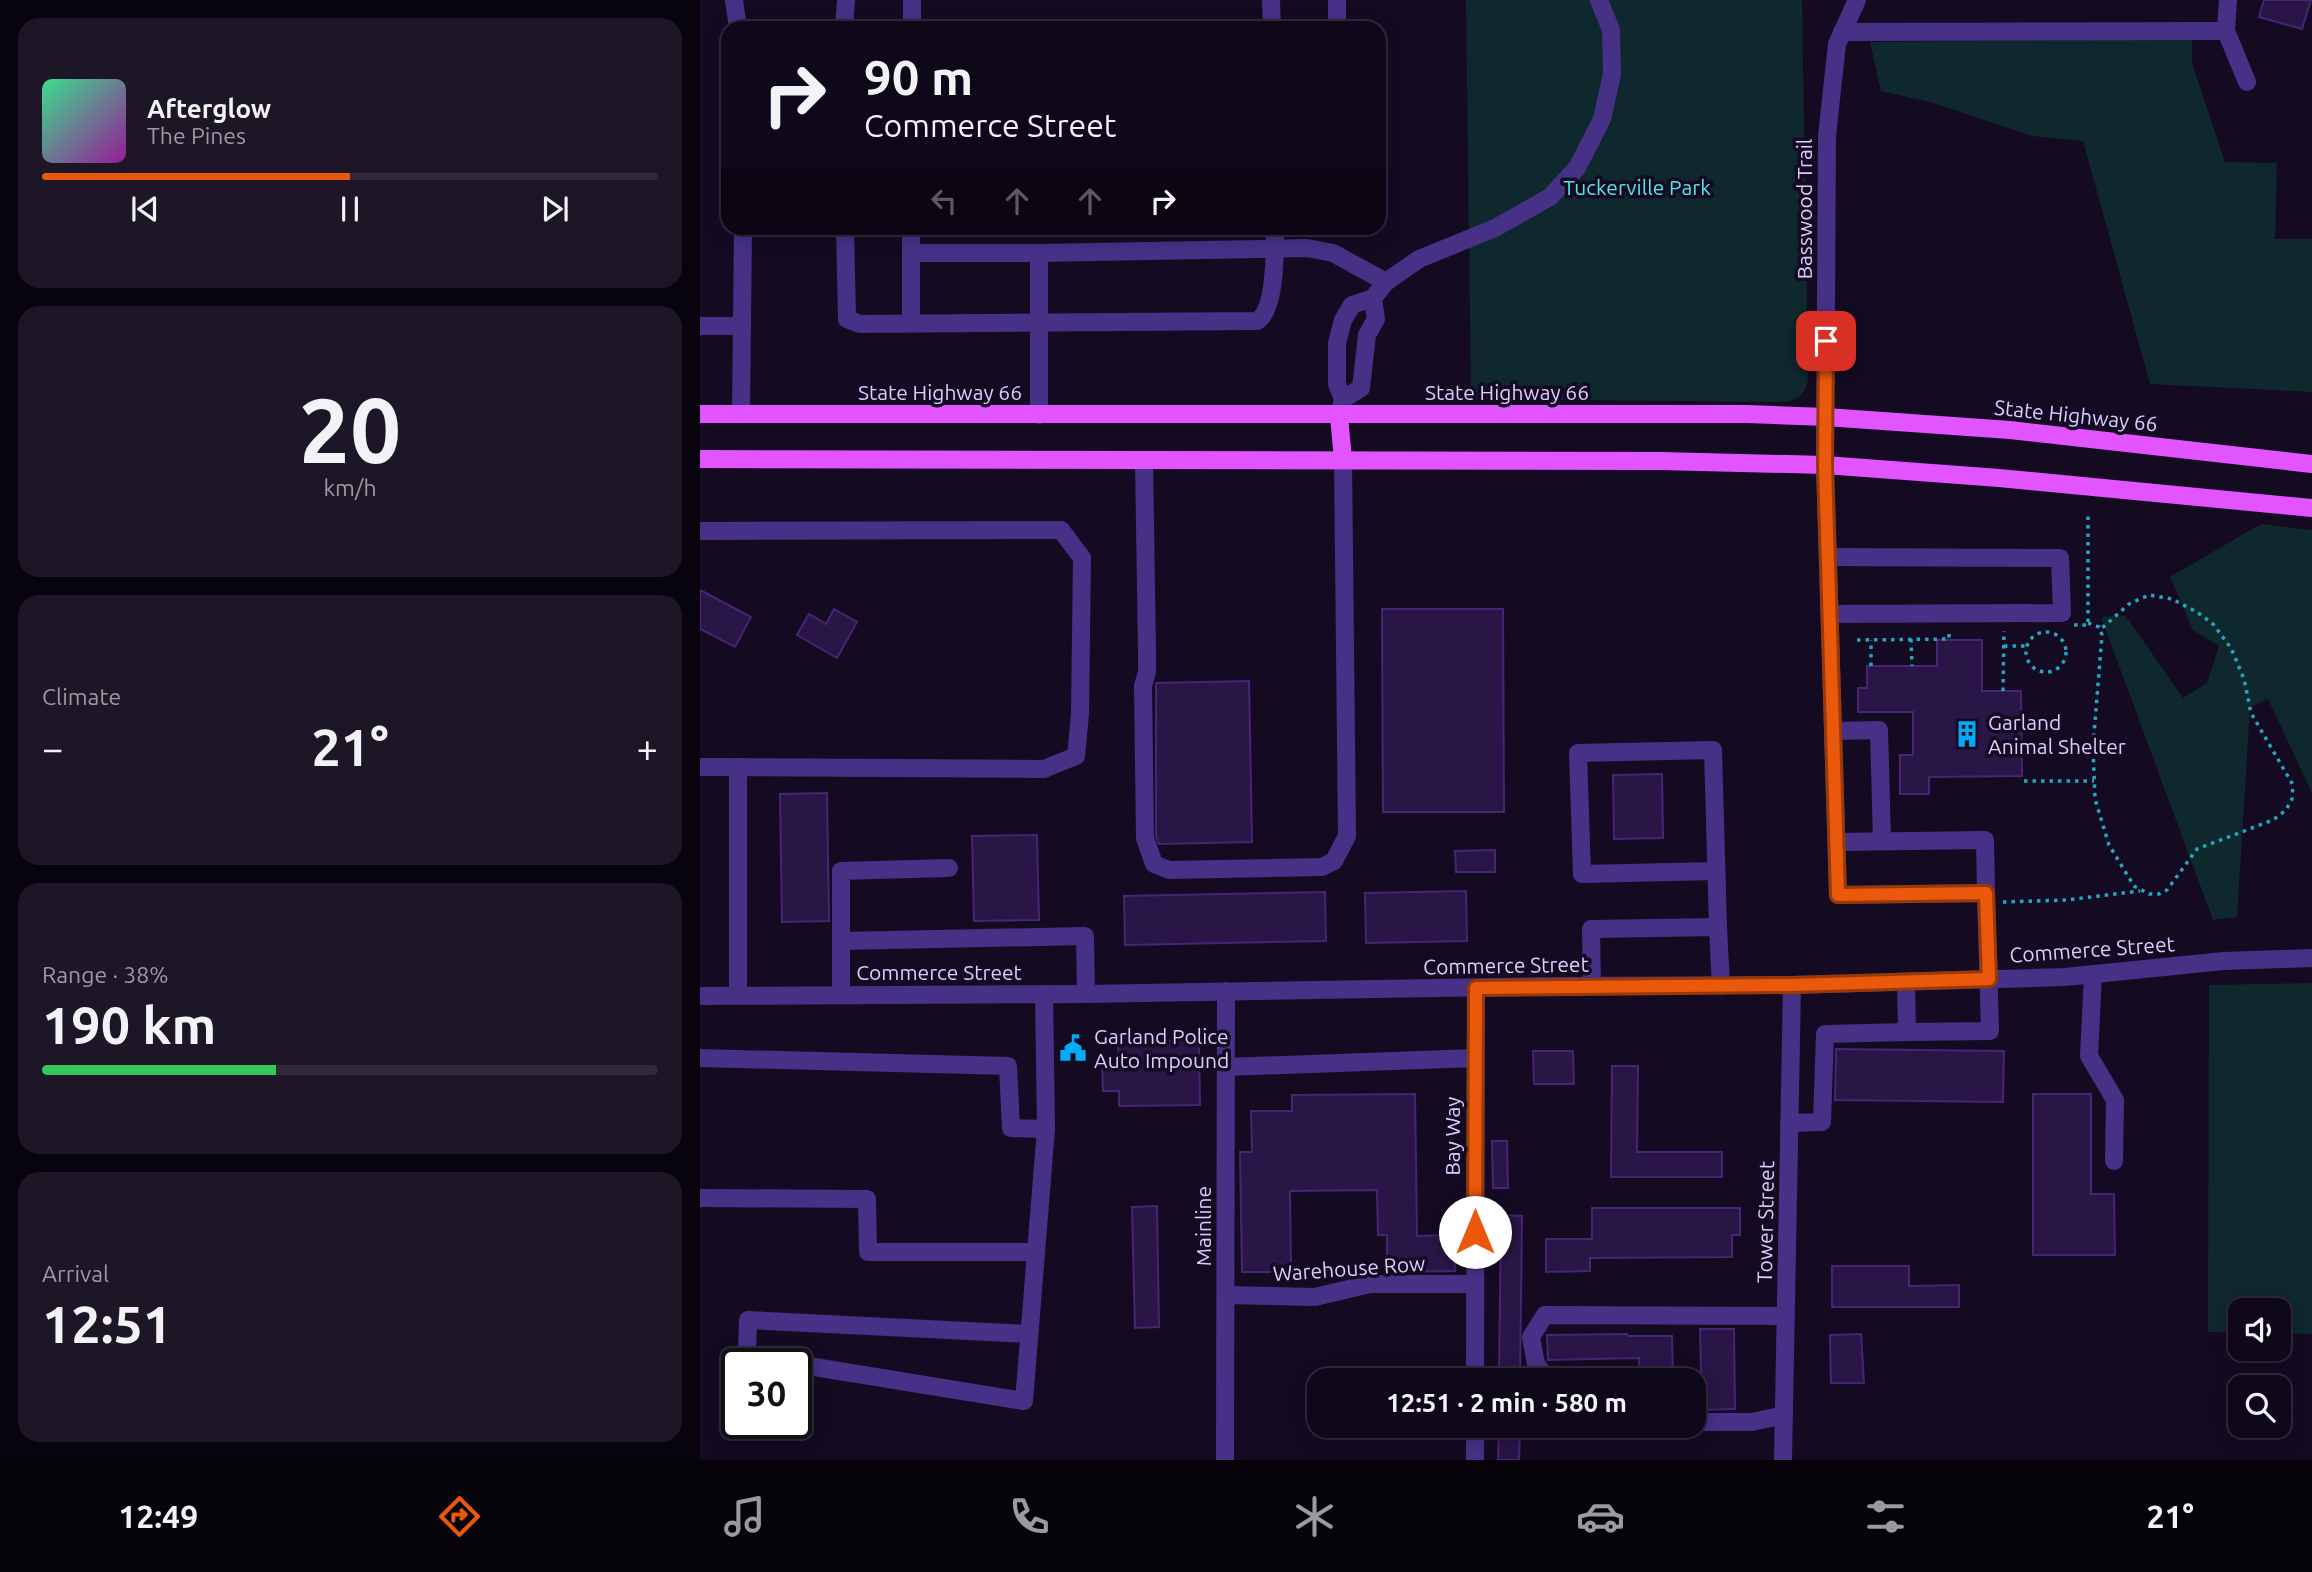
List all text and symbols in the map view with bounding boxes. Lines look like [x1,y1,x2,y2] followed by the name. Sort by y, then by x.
[749,49,840,140] icon: right
[864,49,973,104] text: 90 m
[147,94,271,123] text: Afterglow
[864,107,1116,143] text: Commerce Street
[147,123,246,148] text: The Pines
[1792,139,1816,279] street label: Basswood Trail
[1563,175,1711,199] park label: Tuckerville Park
[925,182,963,220] icon: left
[998,182,1036,220] icon: ahead
[1071,182,1109,220] icon: ahead
[1144,182,1182,220] icon: right
[126,190,164,228] icon: previous
[331,190,369,228] icon: pause
[536,190,574,228] icon: next
[1796,311,1856,371] pin
[1807,322,1845,360] icon: arrive
[299,378,401,480] text: 20
[858,380,1022,404] street label: State Highway 66
[1425,380,1589,404] street label: State Highway 66
[1993,394,2159,436] street label: State Highway 66
[323,475,377,500] text: km/h
[42,684,121,709] text: Climate
[1988,710,2126,758] place label: Garland Animal Shelter
[311,718,389,776] text: 21°
[1952,719,1982,749] building icon: Garland Animal Shelter
[42,727,63,769] text: −
[637,727,658,769] text: +
[2009,931,2175,967] street label: Commerce Street
[1423,952,1589,978] street label: Commerce Street
[856,960,1022,984] street label: Commerce Street
[42,962,169,987] text: Range · 38%
[42,996,216,1054] text: 190 km
[1094,1024,1229,1072] place label: Garland Police Auto Impound
[1058,1033,1088,1063] public building icon: Garland Police Auto Impound
[1440,1097,1464,1175] street label: Bay Way
[1752,1161,1778,1283] street label: Tower Street
[1191,1186,1215,1266] street label: Mainline
[1438,1195,1512,1269] position arrow
[1272,1251,1426,1285] street label: Warehouse Row
[42,1261,109,1286] text: Arrival
[42,1295,172,1353] text: 12:51
[2228,1298,2291,1438] map controls
[2228,1298,2291,1361] button: sound
[721,1348,812,1439] speed limit sign: 30
[2228,1375,2291,1438] button: search
[1386,1388,1627,1417] text: 12:51 · 2 min · 580 m
[435,1492,484,1541] icon: directions
[720,1492,769,1541] icon: music
[1005,1492,1054,1541] icon: phone
[1290,1492,1339,1541] icon: climate
[1576,1492,1625,1541] icon: car
[1861,1492,1910,1541] icon: filters
[118,1498,198,1534] text: 12:49
[2146,1498,2194,1534] text: 21°

